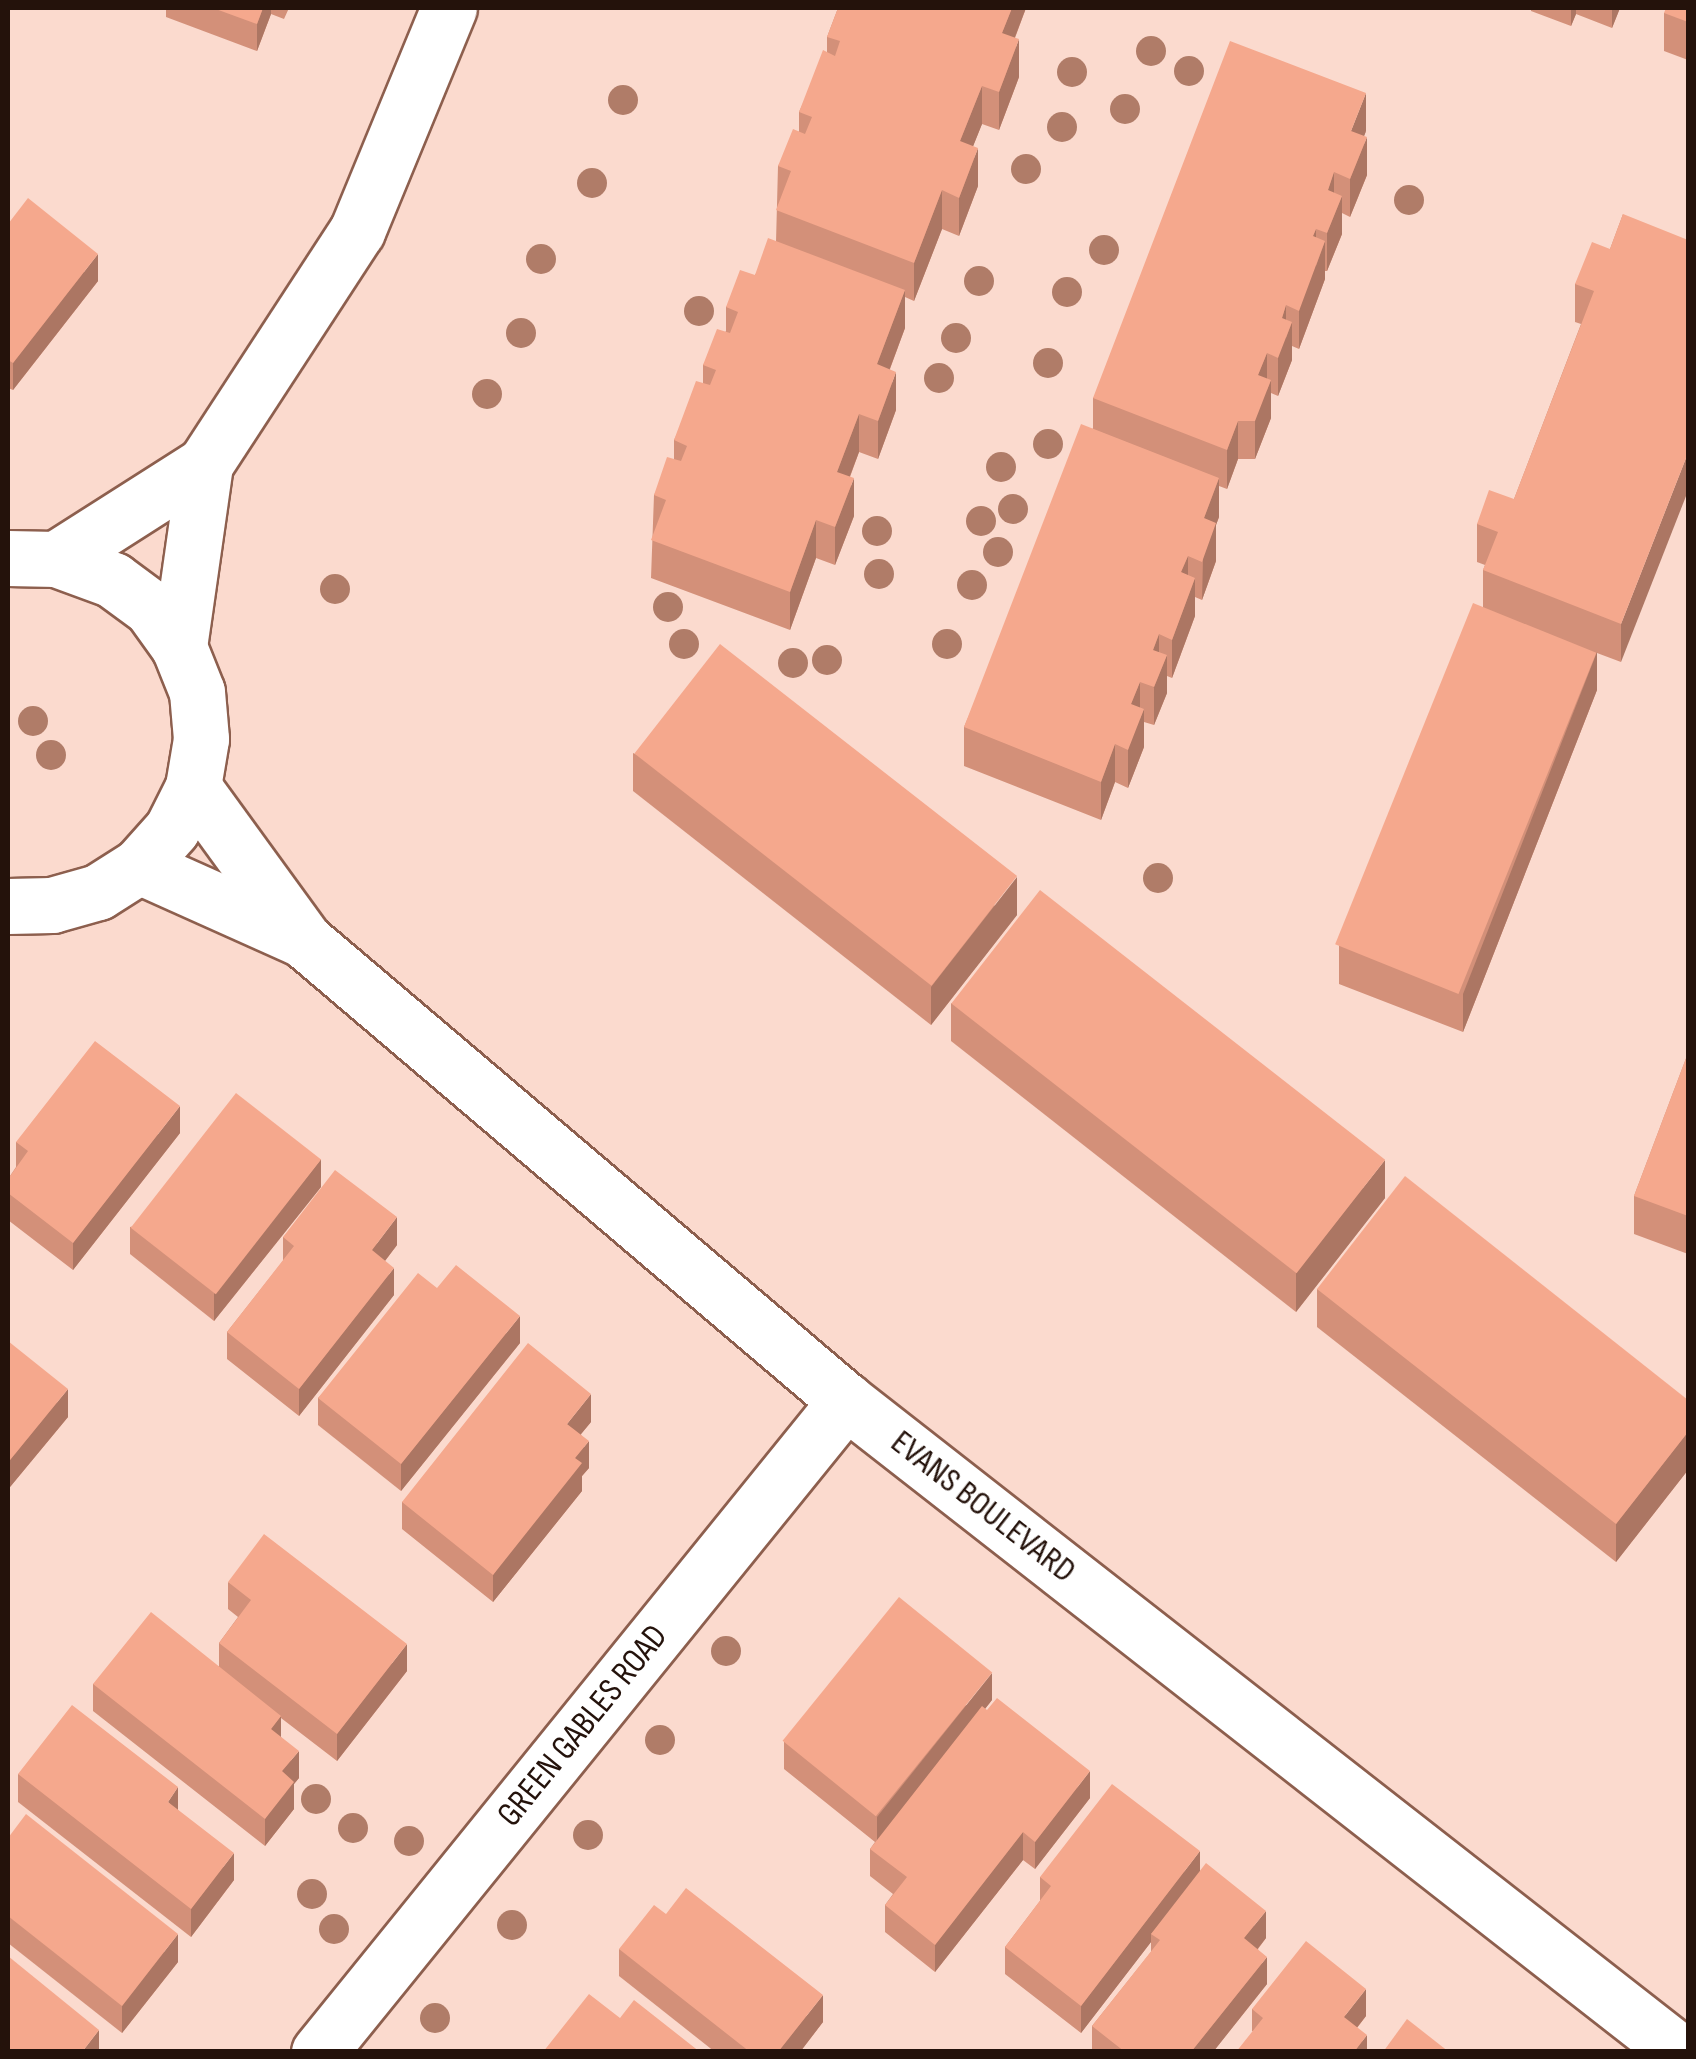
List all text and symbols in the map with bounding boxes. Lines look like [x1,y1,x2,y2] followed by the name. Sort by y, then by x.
[882,1422,1084,1592] street label: EVANS BOULEVARD
[489,1617,677,1835] street label: GREEN GABLES ROAD

